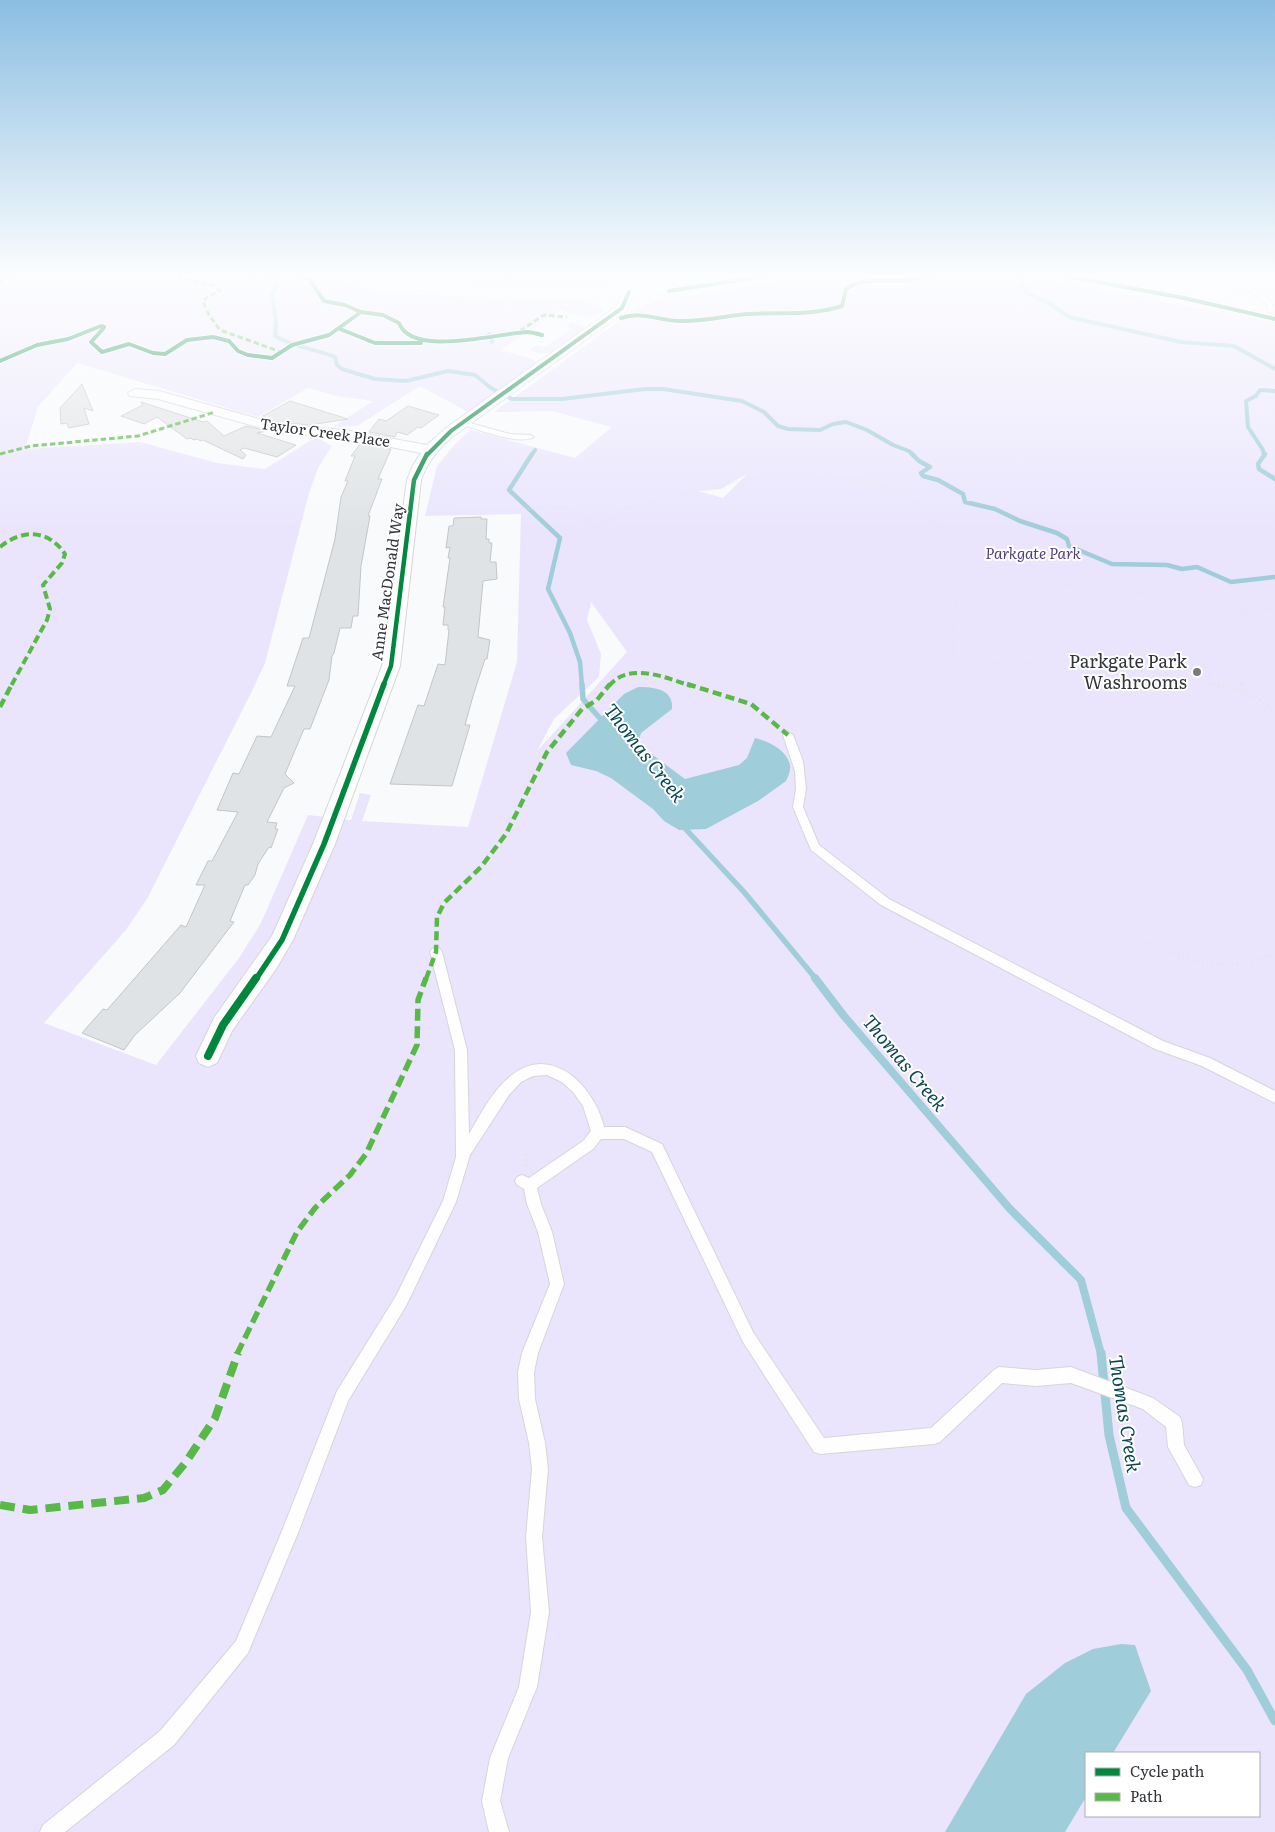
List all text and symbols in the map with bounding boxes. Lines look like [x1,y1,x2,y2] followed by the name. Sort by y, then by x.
[259,411,392,452] street label: Taylor Creek Place
[364,501,409,662] street label: Anne MacDonald Way
[985,541,1082,564] park label: Parkgate Park
[1069,647,1188,695] place label: Parkgate Park Washrooms
[1191,666,1203,678] marker: Parkgate Park Washrooms
[598,697,694,808] water label: Thomas Creek
[857,1008,955,1117] water label: Thomas Creek
[1103,1353,1149,1475] water label: Thomas Creek
[1085,1752,1260,1817] legend
[1130,1759,1205,1782] text: Cycle path
[1130,1784,1163,1807] text: Path

